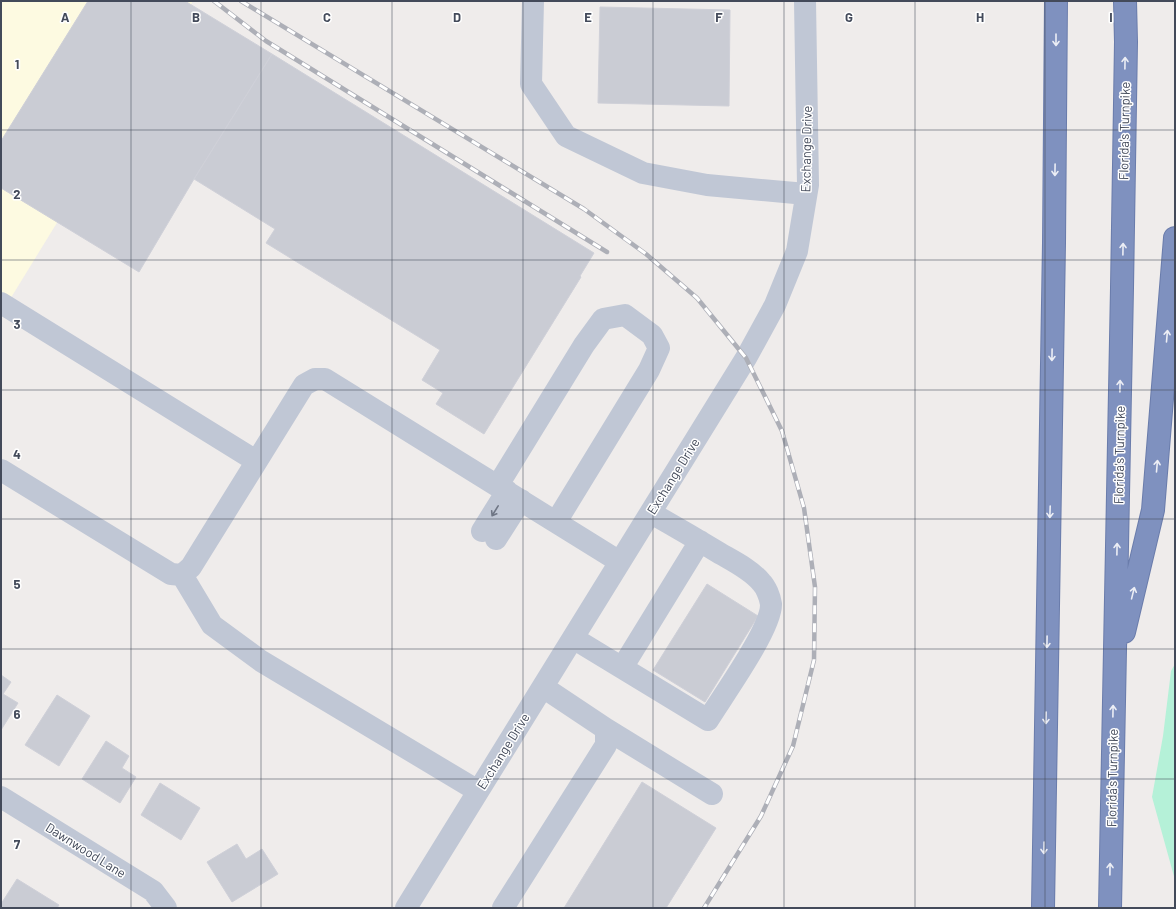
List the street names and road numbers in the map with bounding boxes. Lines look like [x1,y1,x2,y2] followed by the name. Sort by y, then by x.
[1115,82,1133,180] street label: Florida's Turnpike
[797,105,815,192] street label: Exchange Drive
[1110,406,1128,504] street label: Florida's Turnpike
[643,435,703,517] street label: Exchange Drive
[473,710,533,792] street label: Exchange Drive
[1103,729,1121,827] street label: Florida's Turnpike
[43,819,129,881] street label: Dawnwood Lane

